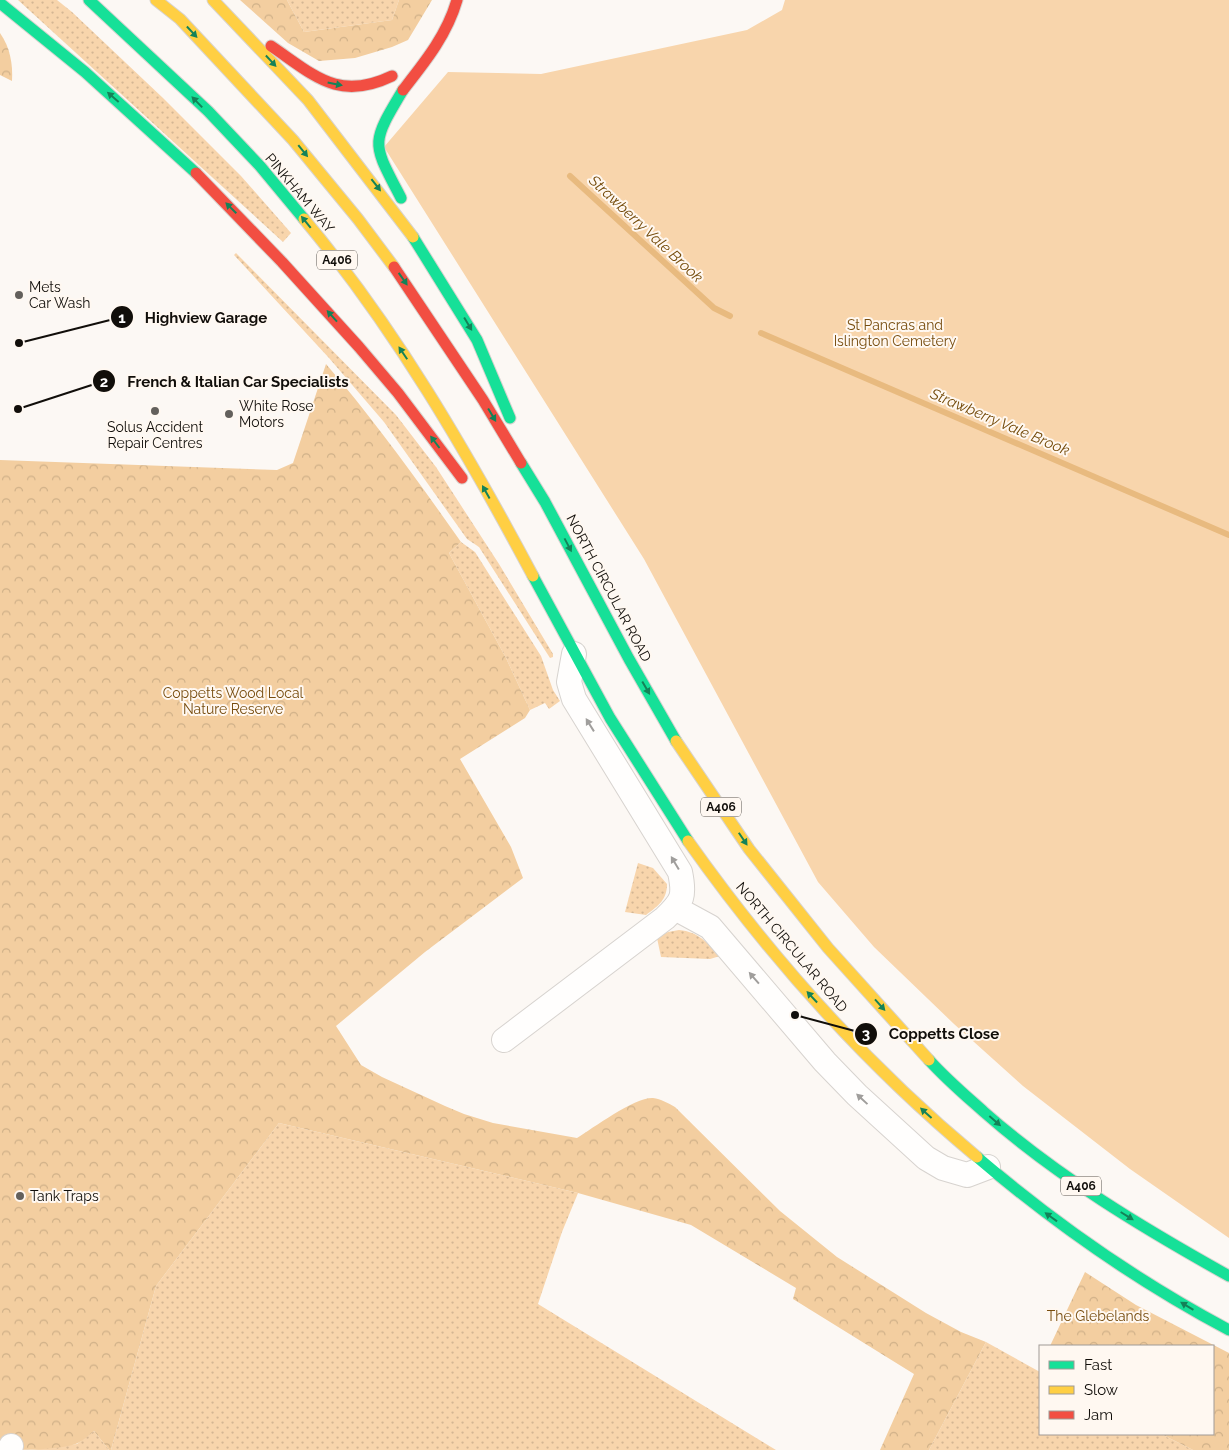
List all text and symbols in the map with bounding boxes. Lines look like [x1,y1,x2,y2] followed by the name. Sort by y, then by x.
[186,26,198,38] one-way arrow
[265,54,277,66] one-way arrow
[327,80,342,88] one-way arrow
[107,91,120,102] one-way arrow
[191,96,203,108] one-way arrow
[297,144,308,157] one-way arrow
[262,150,338,236] street label: PINKHAM WAY
[585,171,707,287] water label: Strawberry Vale Brook
[370,178,381,191] one-way arrow
[225,203,237,215] one-way arrow
[301,216,312,229] one-way arrow
[317,250,357,270] road number: A406
[398,272,408,286] one-way arrow
[29,279,90,311] place label: Mets Car Wash
[13,289,25,301] marker: Mets Car Wash
[110,302,278,332] callout: Highview Garage
[118,309,126,327] text: 1
[145,309,267,327] text: Highview Garage
[326,311,338,323] one-way arrow
[463,317,472,330] one-way arrow
[834,317,957,349] park label: St Pancras and Islington Cemetery
[398,346,407,360] one-way arrow
[92,366,359,396] callout: French & Italian Car Specialists
[100,373,108,391] text: 2
[127,373,349,391] text: French & Italian Car Specialists
[927,384,1072,459] water label: Strawberry Vale Brook
[239,398,313,430] place label: White Rose Motors
[149,405,161,417] marker: Solus Accident Repair Centres
[223,408,235,420] marker: White Rose Motors
[488,408,497,421] one-way arrow
[107,419,203,451] place label: Solus Accident Repair Centres
[430,435,440,449] one-way arrow
[482,485,490,499] one-way arrow
[563,512,655,664] street label: NORTH CIRCULAR ROAD
[564,538,572,552] one-way arrow
[641,681,650,694] one-way arrow
[163,685,304,717] park label: Coppetts Wood Local Nature Reserve
[585,718,594,731] one-way arrow
[701,798,741,816] road number: A406
[738,833,748,846] one-way arrow
[670,856,679,870] one-way arrow
[733,879,851,1015] street label: NORTH CIRCULAR ROAD
[748,973,760,985] one-way arrow
[806,991,818,1003] one-way arrow
[874,998,885,1011] one-way arrow
[854,1019,1009,1049] callout: Coppetts Close
[862,1025,870,1043] text: 3
[889,1025,999,1043] text: Coppetts Close
[857,1093,869,1105] one-way arrow
[920,1107,932,1119] one-way arrow
[989,1116,1002,1127] one-way arrow
[1061,1176,1101,1196] road number: A406
[30,1188,99,1204] place label: Tank Traps
[14,1190,26,1202] marker: Tank Traps
[1121,1211,1134,1221] one-way arrow
[1044,1212,1058,1222] one-way arrow
[1180,1301,1193,1310] one-way arrow
[1047,1308,1149,1324] park label: The Glebelands
[1039,1345,1214,1435] legend
[1084,1356,1112,1374] text: Fast
[1084,1381,1118,1399] text: Slow
[1084,1406,1113,1424] text: Jam

